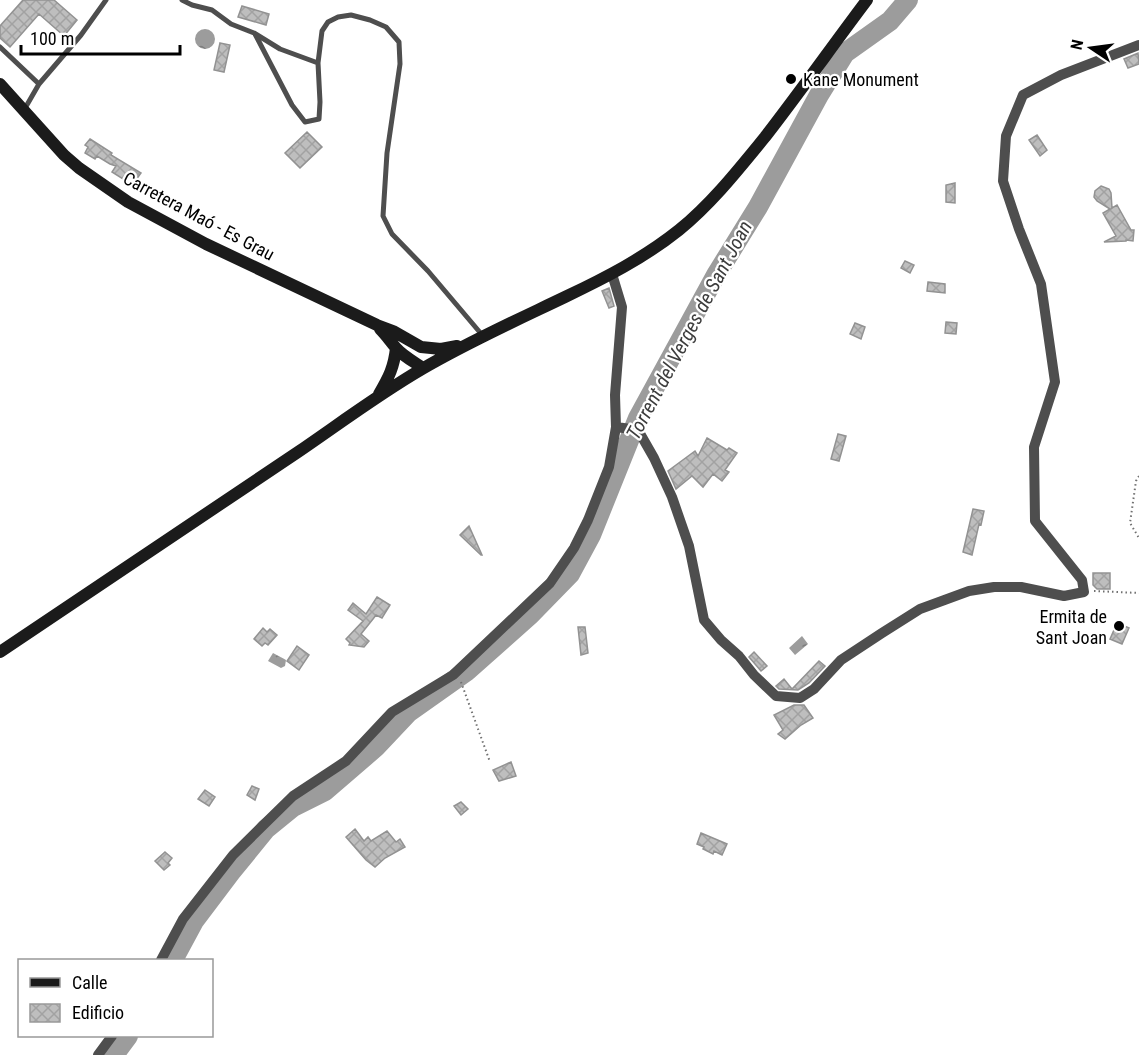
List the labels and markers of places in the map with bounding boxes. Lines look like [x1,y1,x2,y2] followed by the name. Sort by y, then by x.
[803,69,919,90] place label: Kane Monument
[784,72,798,86] marker: Kane Monument
[1036,606,1107,648] place label: Ermita de Sant Joan
[1112,619,1126,633] marker: Ermita de Sant Joan

